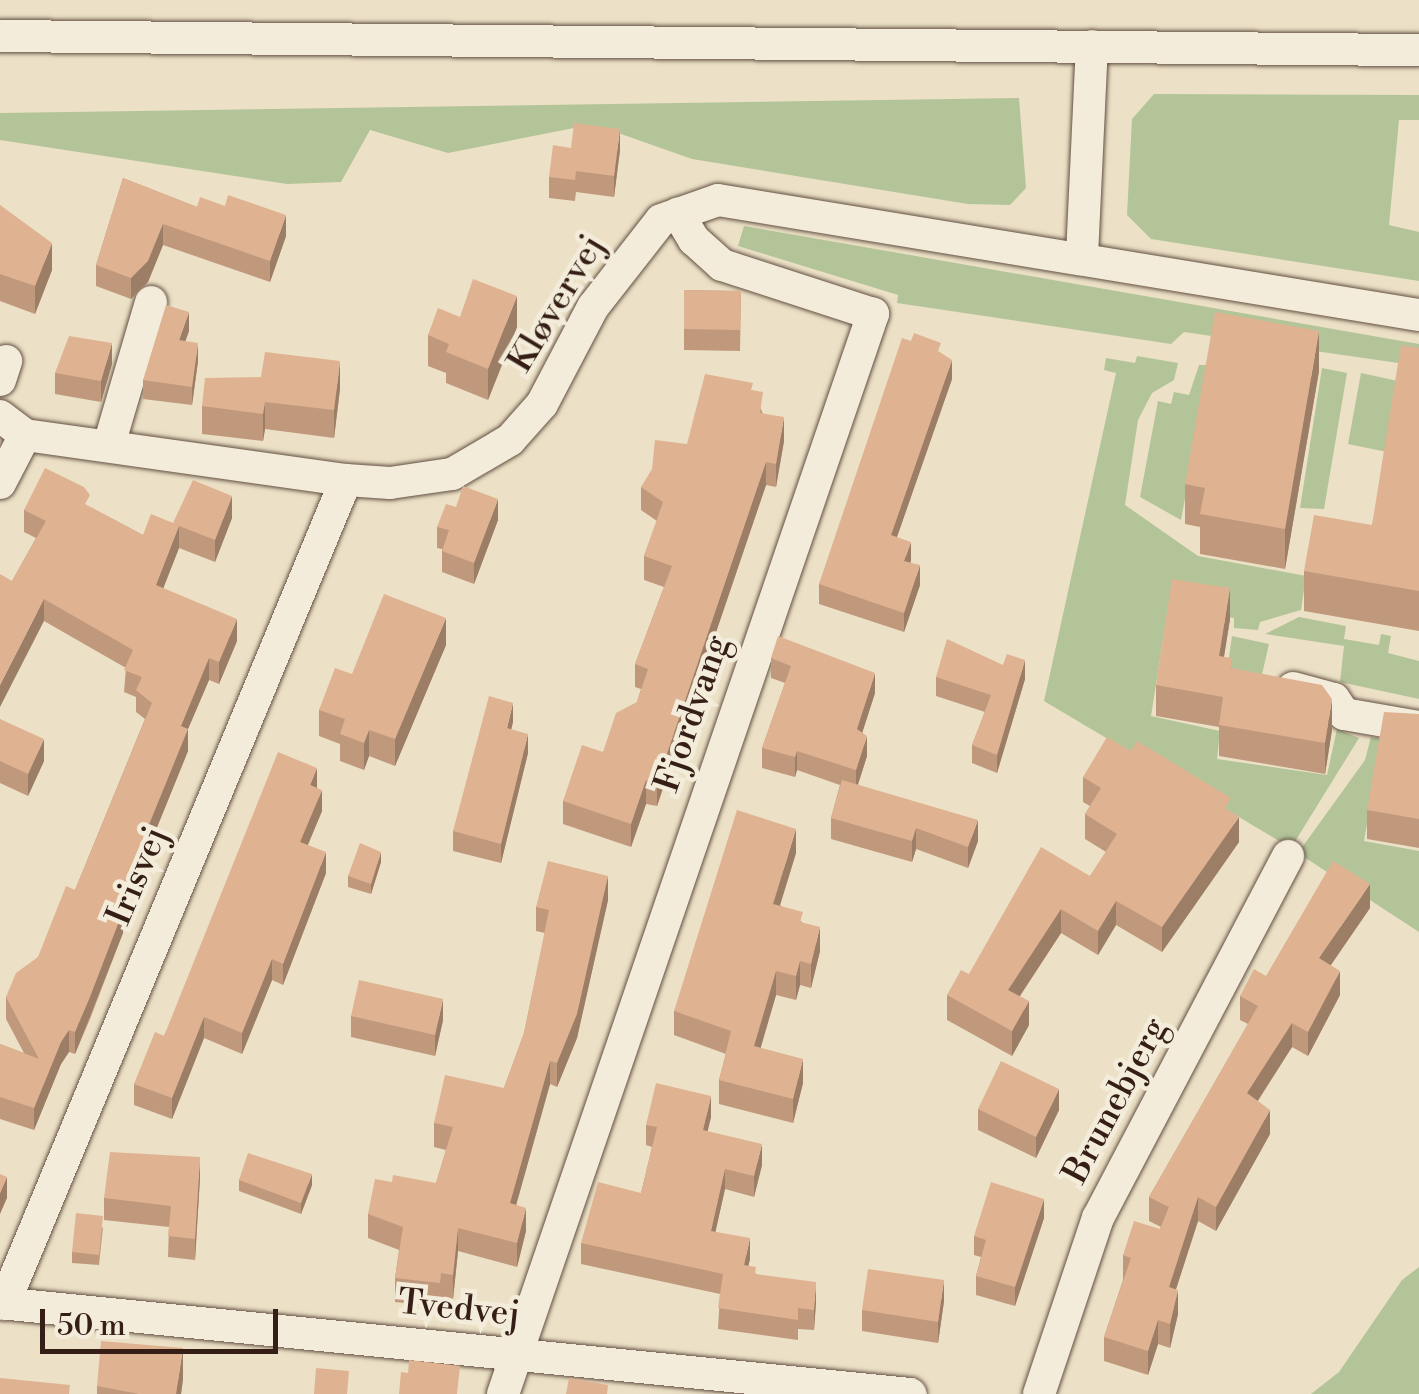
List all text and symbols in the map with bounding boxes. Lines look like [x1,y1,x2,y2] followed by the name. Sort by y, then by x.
[500,228,614,380] street label: Kløvervej
[647,630,739,798] street label: Fjordvang
[99,820,177,932] street label: Irisvej
[1055,1011,1177,1191] street label: Brunebjerg
[396,1282,522,1336] street label: Tvedvej
[45,1289,282,1351] scale bar
[57,1307,126,1345] text: 50 m

